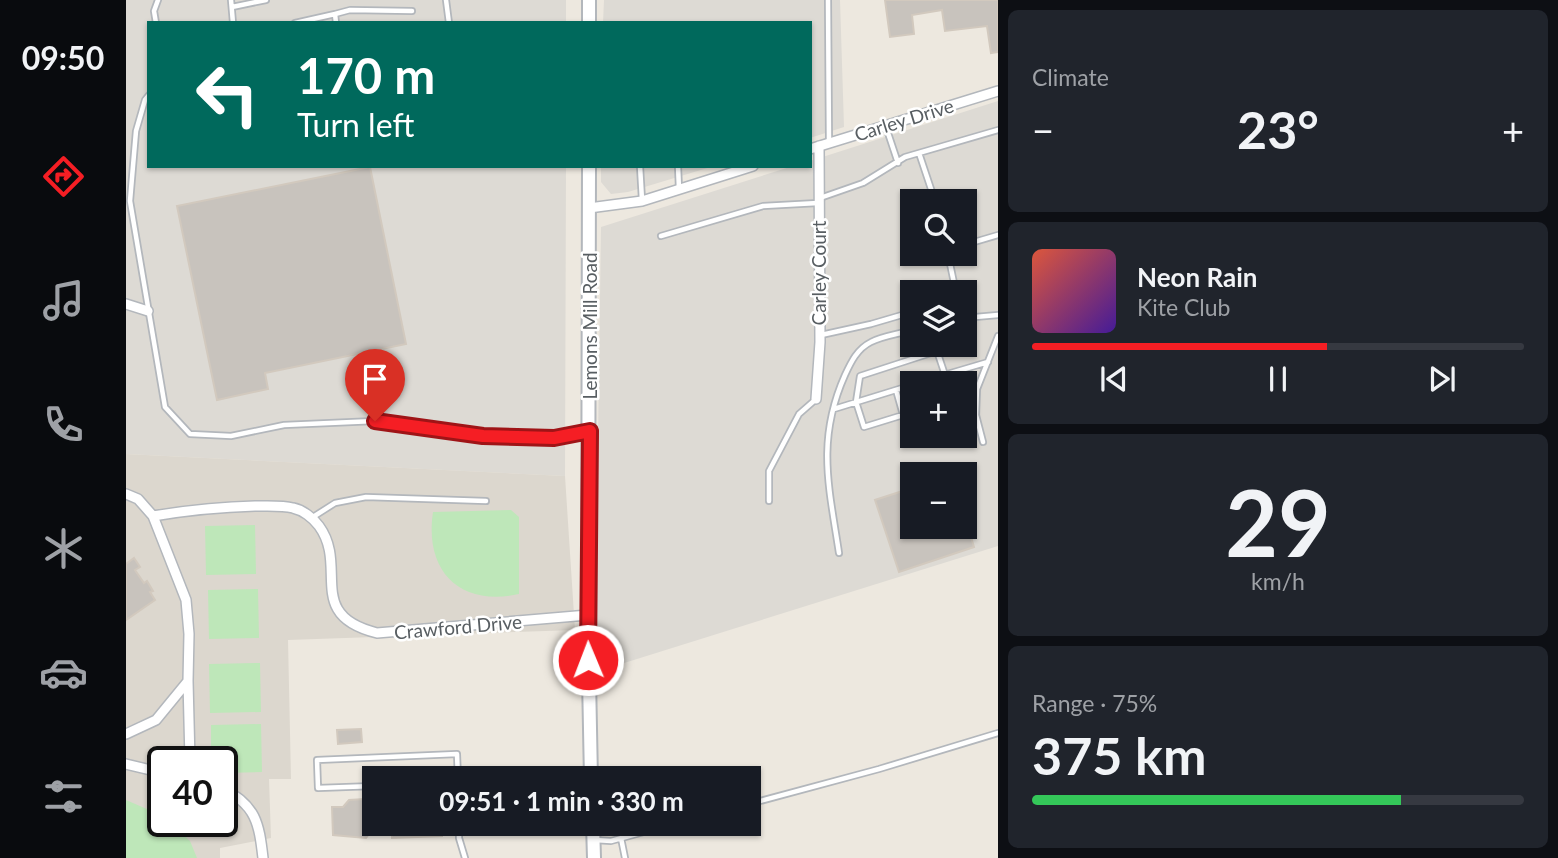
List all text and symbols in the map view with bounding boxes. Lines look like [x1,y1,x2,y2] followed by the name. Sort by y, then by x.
[22,38,104,77] text: 09:50
[297,46,435,104] text: 170 m
[182,49,273,140] icon: left
[1032,63,1109,91] text: Climate
[851,93,956,146] street label: Carley Drive
[1237,98,1319,160] text: 23°
[297,105,414,144] text: Turn left
[1032,107,1054,153] text: −
[1502,107,1524,153] text: +
[39,152,88,201] icon: directions
[900,189,977,539] map controls
[900,189,977,266] button: search
[807,220,830,326] street label: Carley Court
[578,252,601,400] street label: Lemons Mill Road
[1137,261,1257,293] text: Neon Rain
[39,276,88,325] icon: music
[900,280,977,357] button: layers
[1137,293,1230,321] text: Kite Club
[345,349,405,421] pin
[356,360,394,398] icon: arrive
[1095,360,1133,398] icon: previous
[1259,360,1297,398] icon: pause
[1423,360,1461,398] icon: next
[900,371,977,448] button: +
[39,400,88,449] icon: phone
[900,462,977,539] button: −
[1225,467,1331,576] text: 29
[39,524,88,573] icon: climate
[1251,567,1305,595] text: km/h
[393,609,523,644] street label: Crawford Drive
[551,623,625,697] position arrow
[39,648,88,697] icon: car
[1032,689,1157,717] text: Range · 75%
[1032,724,1206,786] text: 375 km
[147,746,238,837] speed limit sign: 40
[39,772,88,821] icon: filters
[439,785,684,817] text: 09:51 · 1 min · 330 m

